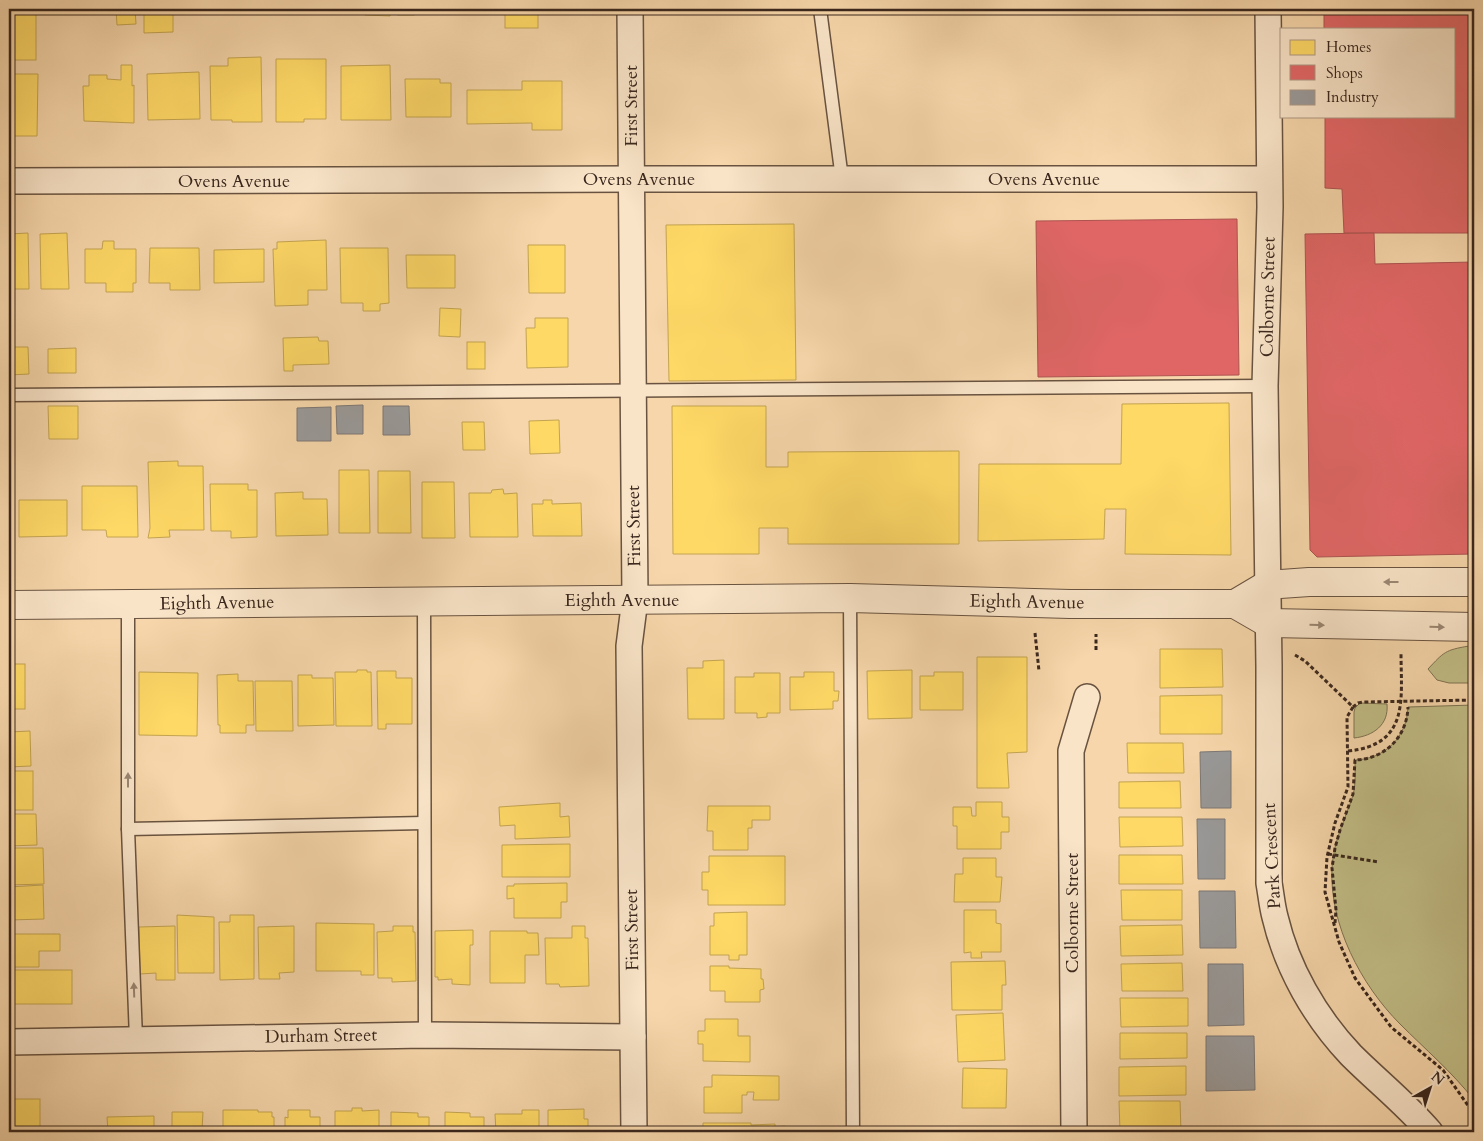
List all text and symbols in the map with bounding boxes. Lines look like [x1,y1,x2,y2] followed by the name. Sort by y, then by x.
[1280,28,1456,118] legend
[1326,37,1371,57] text: Homes
[1326,63,1363,83] text: Shops
[619,65,644,147] street label: First Street
[1326,87,1379,107] text: Industry
[583,167,695,192] street label: Ovens Avenue
[988,167,1100,192] street label: Ovens Avenue
[178,169,290,194] street label: Ovens Avenue
[1254,236,1282,357] street label: Colborne Street
[621,485,647,567] street label: First Street
[1383,578,1399,586] one-way arrow
[565,588,679,613] street label: Eighth Avenue
[969,588,1085,616] street label: Eighth Avenue
[159,589,275,617] street label: Eighth Avenue
[1309,621,1325,629] one-way arrow
[1429,623,1445,631] one-way arrow
[124,772,132,788] one-way arrow
[1257,802,1287,910] street label: Park Crescent
[1060,852,1085,973] street label: Colborne Street
[619,889,645,971] street label: First Street
[130,982,138,998] one-way arrow
[265,1023,378,1049] street label: Durham Street
[1406,1064,1456,1114] north arrow
[1427,1067,1449,1089] text: N

